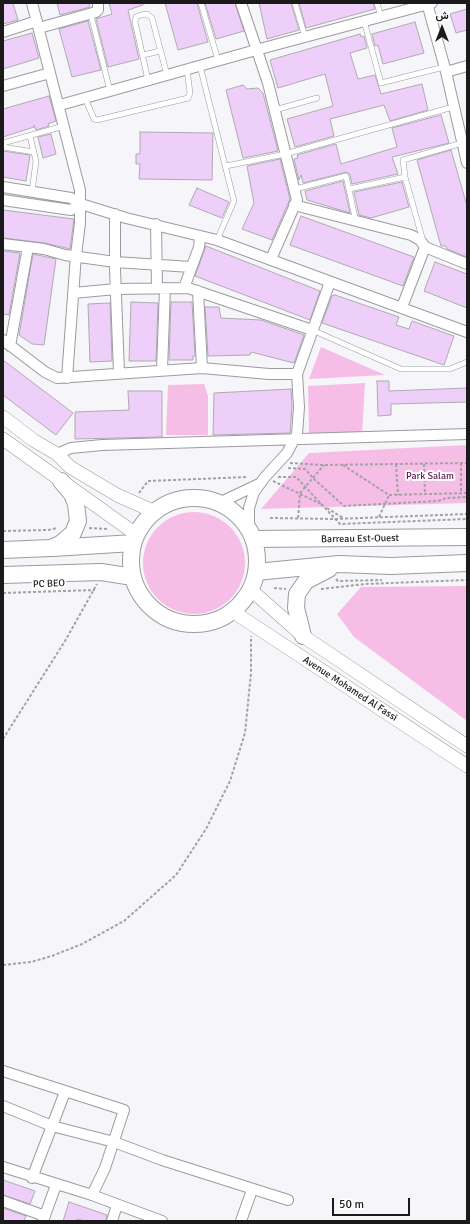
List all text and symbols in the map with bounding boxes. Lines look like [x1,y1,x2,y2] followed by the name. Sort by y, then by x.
[422,8,462,48] north arrow
[435,9,449,22] text: ش
[406,470,454,482] park label: Park Salam
[321,532,399,546] street label: Barreau Est-Ouest
[33,577,65,591] street label: PC BEO
[300,654,400,724] street label: Avenue Mohamed Al Fassi
[334,1190,412,1216] scale bar
[339,1197,364,1212] text: 50 m

